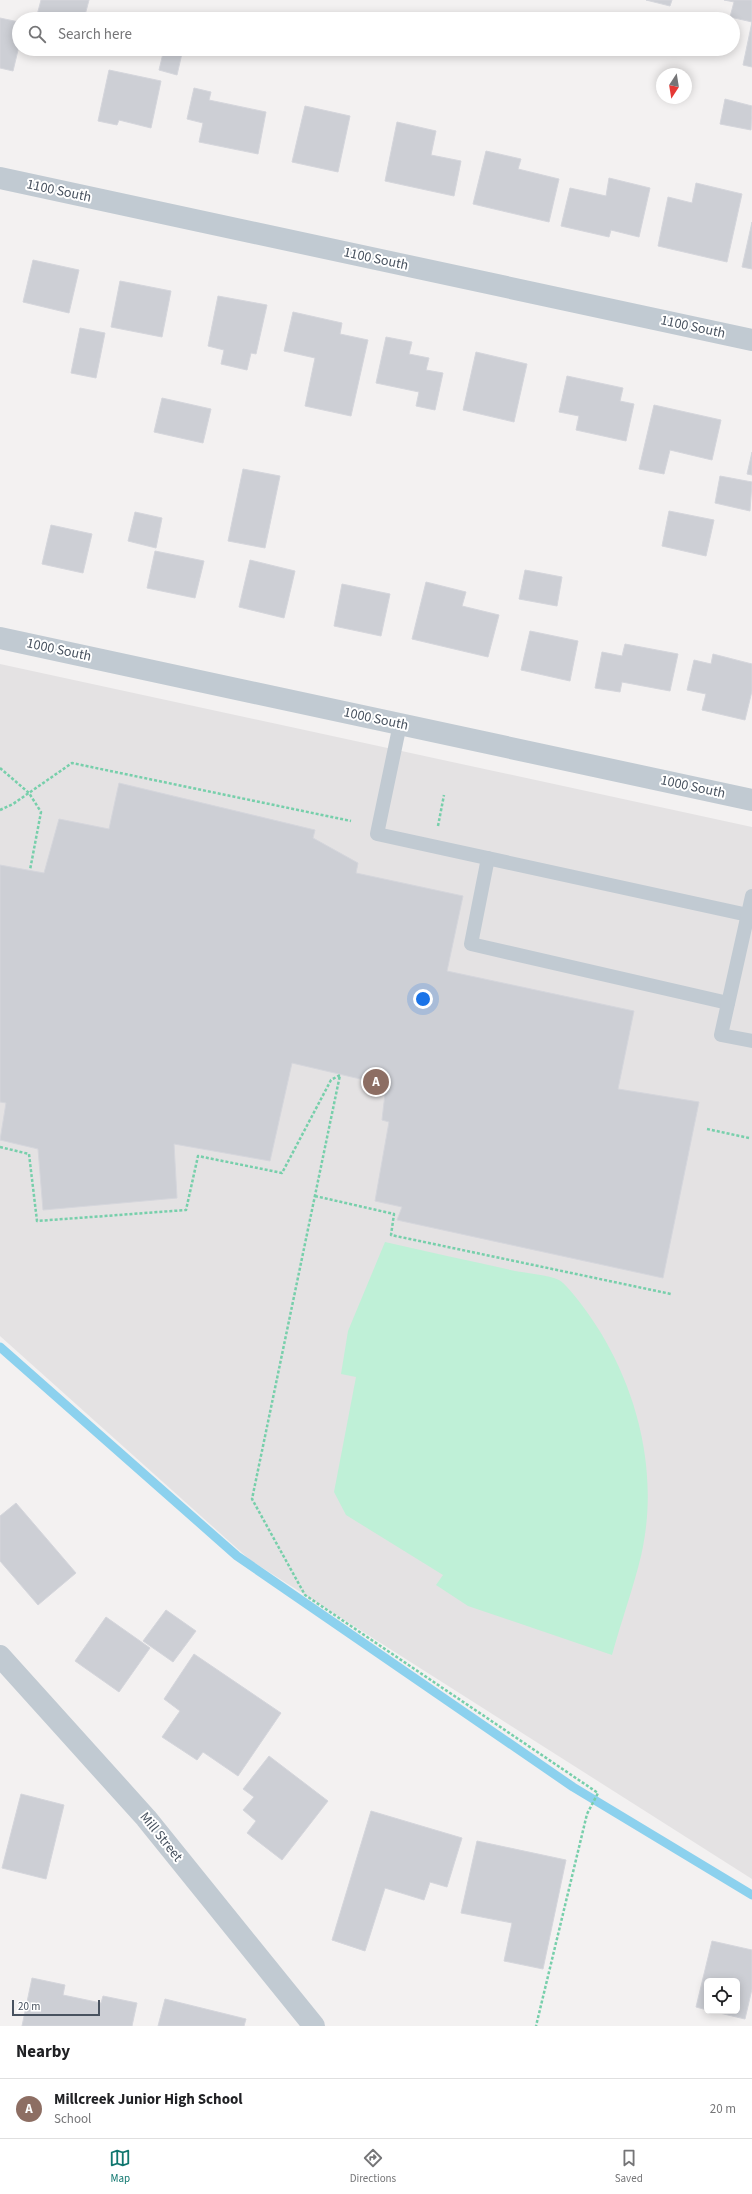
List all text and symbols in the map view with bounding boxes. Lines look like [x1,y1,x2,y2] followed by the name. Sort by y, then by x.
[12,12,740,56] search box
[26,23,48,45] icon: search
[58,24,132,45] text: Search here
[656,68,692,104] north arrow
[25,174,93,208] street label: 1100 South
[342,242,410,276] street label: 1100 South
[659,310,727,344] street label: 1100 South
[25,633,93,667] street label: 1000 South
[342,702,410,736] street label: 1000 South
[659,770,727,804] street label: 1000 South
[413,989,433,1009] your location
[363,1067,389,1097] pin: A
[135,1808,187,1866] street label: Mill Street
[704,1978,740,2014] map controls
[704,1978,740,2014] button: locate
[12,1998,100,2017] scale bar
[18,1999,40,2014] text: 20 m
[16,2040,70,2064] text: Nearby
[54,2089,243,2110] text: Millcreek Junior High School
[25,2100,33,2118] text: A
[710,2100,736,2118] text: 20 m
[54,2110,91,2128] text: School
[109,2147,131,2186] tab: Map
[350,2147,396,2186] tab: Directions
[615,2147,643,2186] tab: Saved

